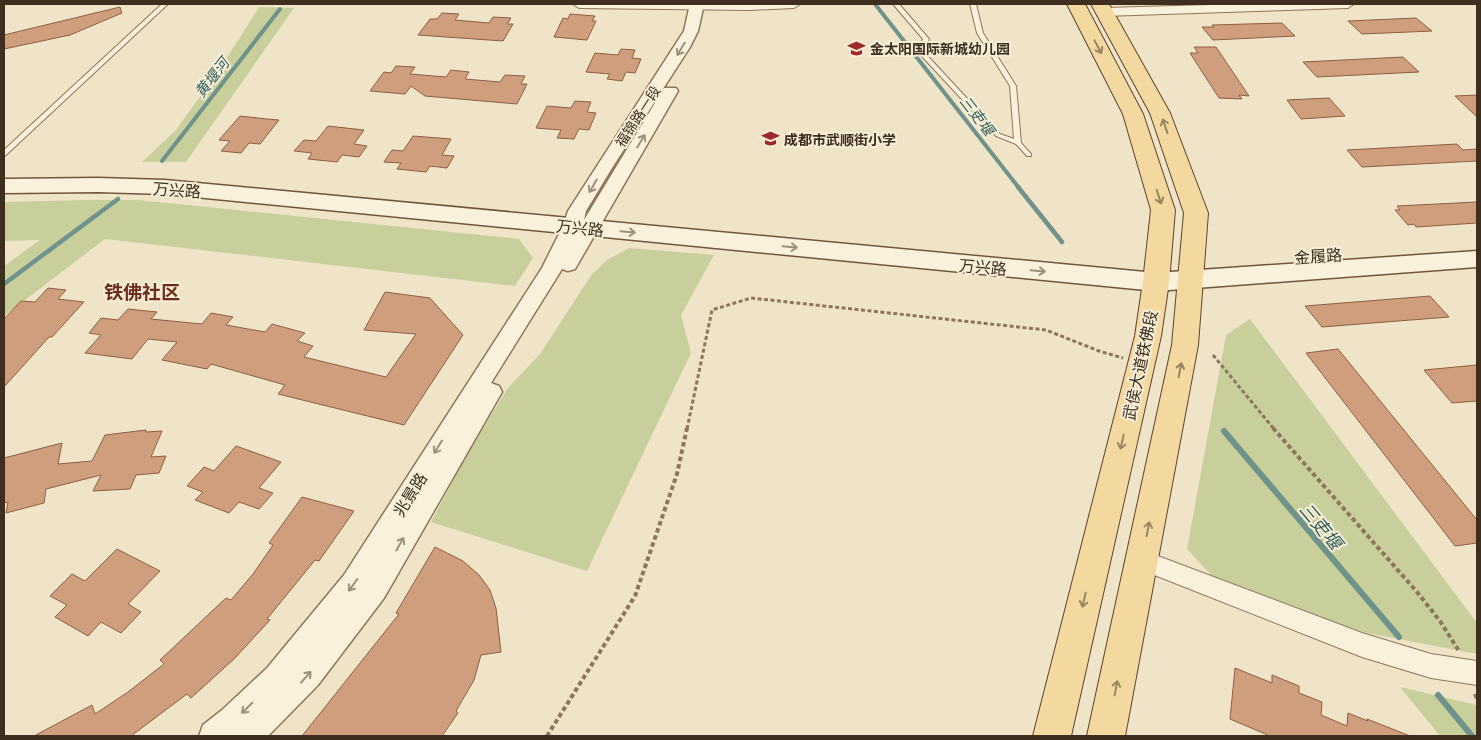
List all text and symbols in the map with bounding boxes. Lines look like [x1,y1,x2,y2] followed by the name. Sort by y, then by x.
[846,38,866,58] school or university icon: 金太阳国际新城幼儿园
[870,38,1010,58] place label: 金太阳国际新城幼儿园
[1094,39,1103,54] one-way arrow
[675,41,685,55] one-way arrow
[189,50,235,101] water label: 黄堰河
[610,81,664,151] street label: 福锦路一段
[956,91,1002,142] water label: 三吏堰
[1160,119,1169,134] one-way arrow
[760,129,780,149] school or university icon: 成都市武顺街小学
[784,129,896,149] place label: 成都市武顺街小学
[637,134,647,148] one-way arrow
[152,175,202,203] street label: 万兴路
[587,178,597,192] one-way arrow
[1155,188,1165,204] one-way arrow
[555,213,605,241] street label: 万兴路
[619,227,635,237] one-way arrow
[1293,241,1343,269] street label: 金履路
[781,242,797,252] one-way arrow
[958,252,1008,280] street label: 万兴路
[1030,266,1046,276] one-way arrow
[104,277,180,304] district label: 铁佛社区
[1116,308,1162,422] street label: 武侯大道铁佛段
[1175,362,1185,378] one-way arrow
[1117,434,1126,450] one-way arrow
[433,439,443,453] one-way arrow
[386,467,432,521] street label: 兆景路
[1295,496,1351,556] water label: 三吏堰
[1143,521,1153,537] one-way arrow
[395,538,405,552] one-way arrow
[347,578,358,591] one-way arrow
[1079,592,1088,608] one-way arrow
[300,670,312,683] one-way arrow
[1112,681,1121,697] one-way arrow
[240,702,253,714] one-way arrow

